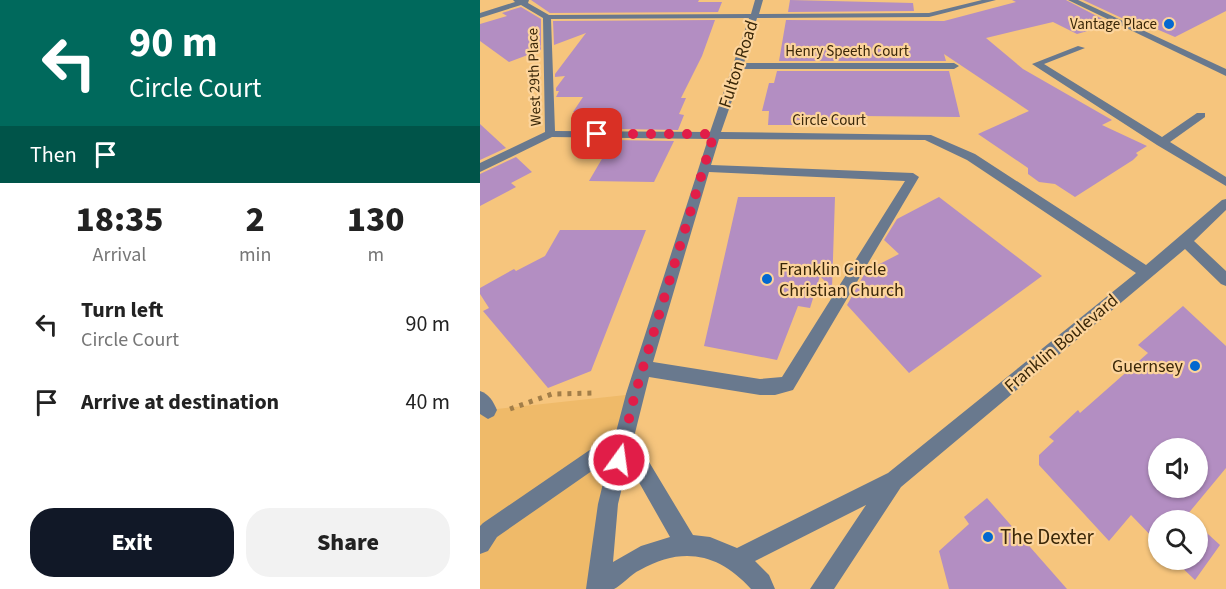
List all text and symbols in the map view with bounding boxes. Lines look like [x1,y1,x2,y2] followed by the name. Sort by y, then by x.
[129,13,218,73] text: 90 m
[1070,14,1157,35] place label: Vantage Place
[713,17,764,111] street label: Fulton Road
[1162,17,1176,31] marker: Vantage Place
[30,24,108,102] icon: left
[522,28,547,126] street label: West 29th Place
[785,41,909,62] street label: Henry Speeth Court
[129,69,261,108] text: Circle Court
[571,108,622,159] pin
[792,110,866,131] street label: Circle Court
[580,117,613,150] icon: arrive
[89,138,122,171] icon: arrive
[30,139,77,171] text: Then
[75,194,164,245] text: 18:35
[246,194,265,245] text: 2
[347,194,405,245] text: 130
[93,241,146,269] text: Arrival
[239,241,271,269] text: min
[367,241,384,269] text: m
[779,257,904,303] place label: Franklin Circle Christian Church
[760,272,774,286] marker: Franklin Circle Christian Church
[999,288,1124,398] street label: Franklin Boulevard
[81,294,163,326] text: Turn left
[30,308,63,341] icon: left
[405,308,450,340] text: 90 m
[81,326,179,354] text: Circle Court
[1112,354,1184,379] place label: Guernsey
[1188,359,1202,373] marker: Guernsey
[30,386,63,419] icon: arrive
[81,386,279,418] text: Arrive at destination
[405,386,450,418] text: 40 m
[587,428,651,492] position arrow
[1148,438,1208,570] map controls
[1148,438,1208,498] button: sound
[30,508,234,577] button: Exit
[246,508,450,577] button: Share
[1148,510,1208,570] button: search
[1000,522,1095,552] place label: The Dexter
[981,530,995,544] marker: The Dexter

